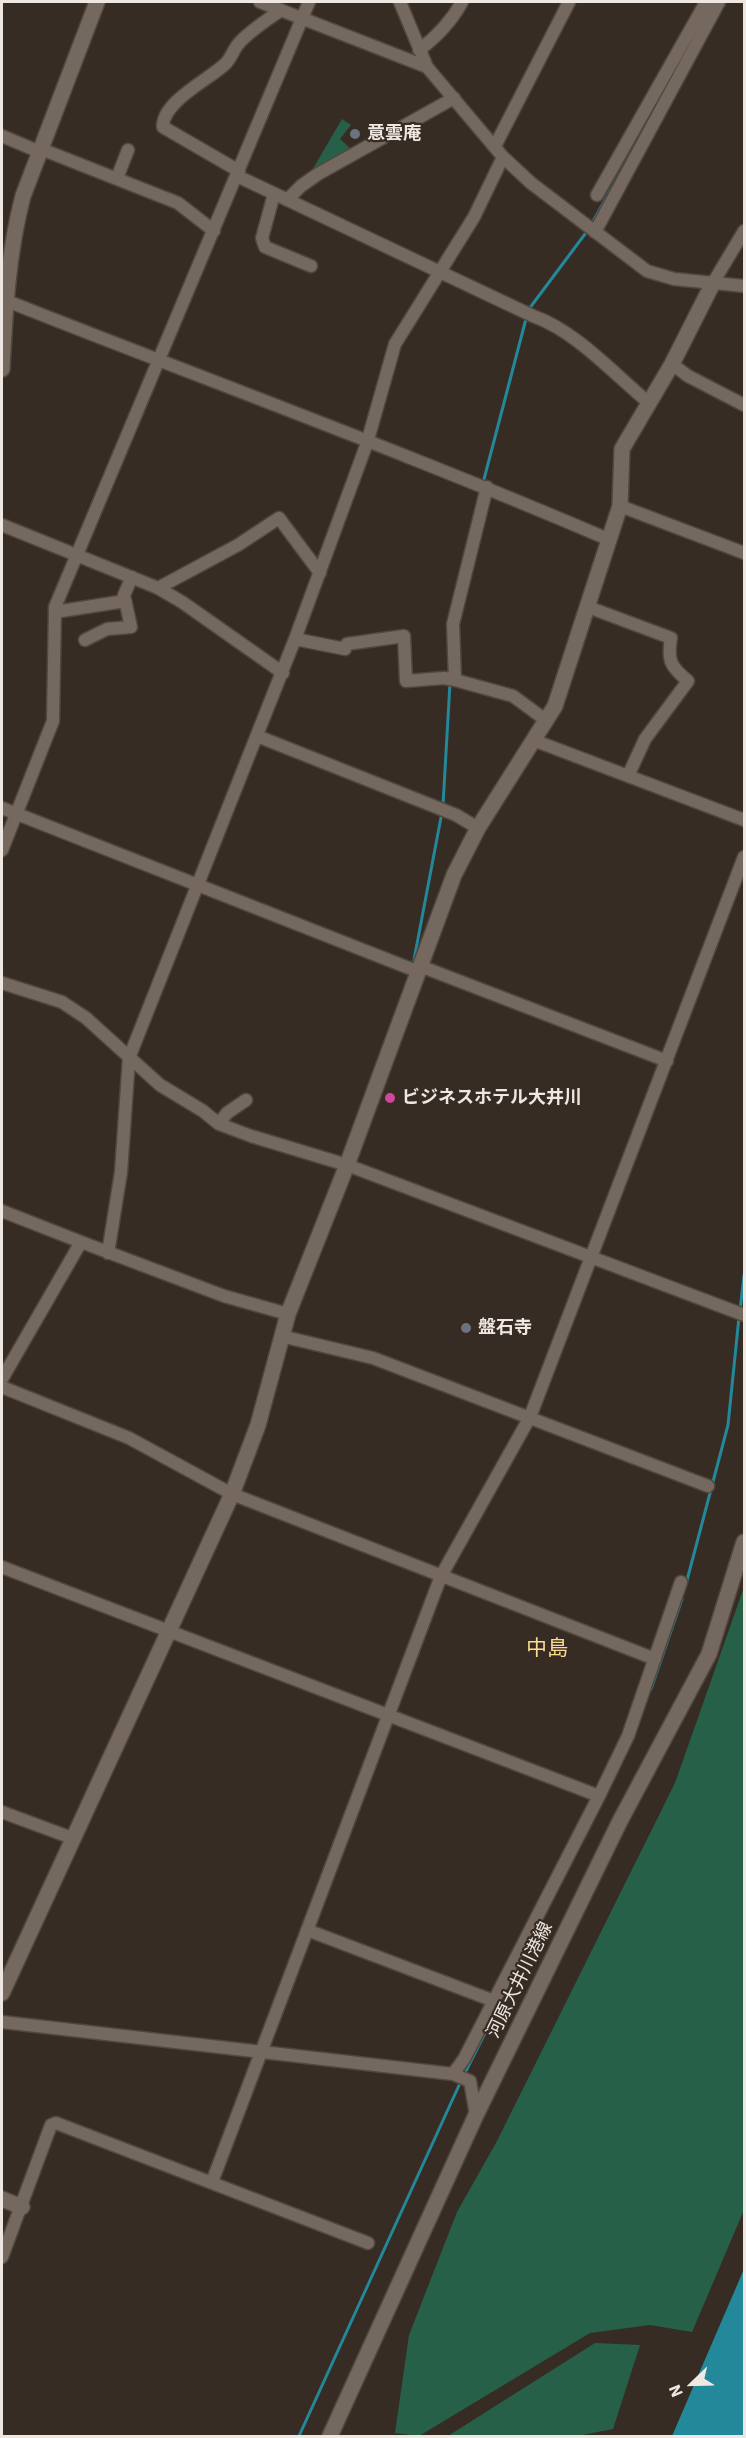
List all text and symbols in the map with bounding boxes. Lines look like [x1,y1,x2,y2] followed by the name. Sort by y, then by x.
[367,123,421,145] place label: 意雲庵
[348,127,362,141] marker: 意雲庵
[402,1087,582,1109] place label: ビジネスホテル大井川
[383,1091,397,1105] marker: ビジネスホテル大井川
[478,1317,532,1339] place label: 盤石寺
[459,1321,473,1335] marker: 盤石寺
[526,1636,568,1662] district label: 中島
[483,1919,557,2041] street label: 河原大井川港線
[662,2354,722,2414] north arrow
[664,2382,687,2400] text: N

